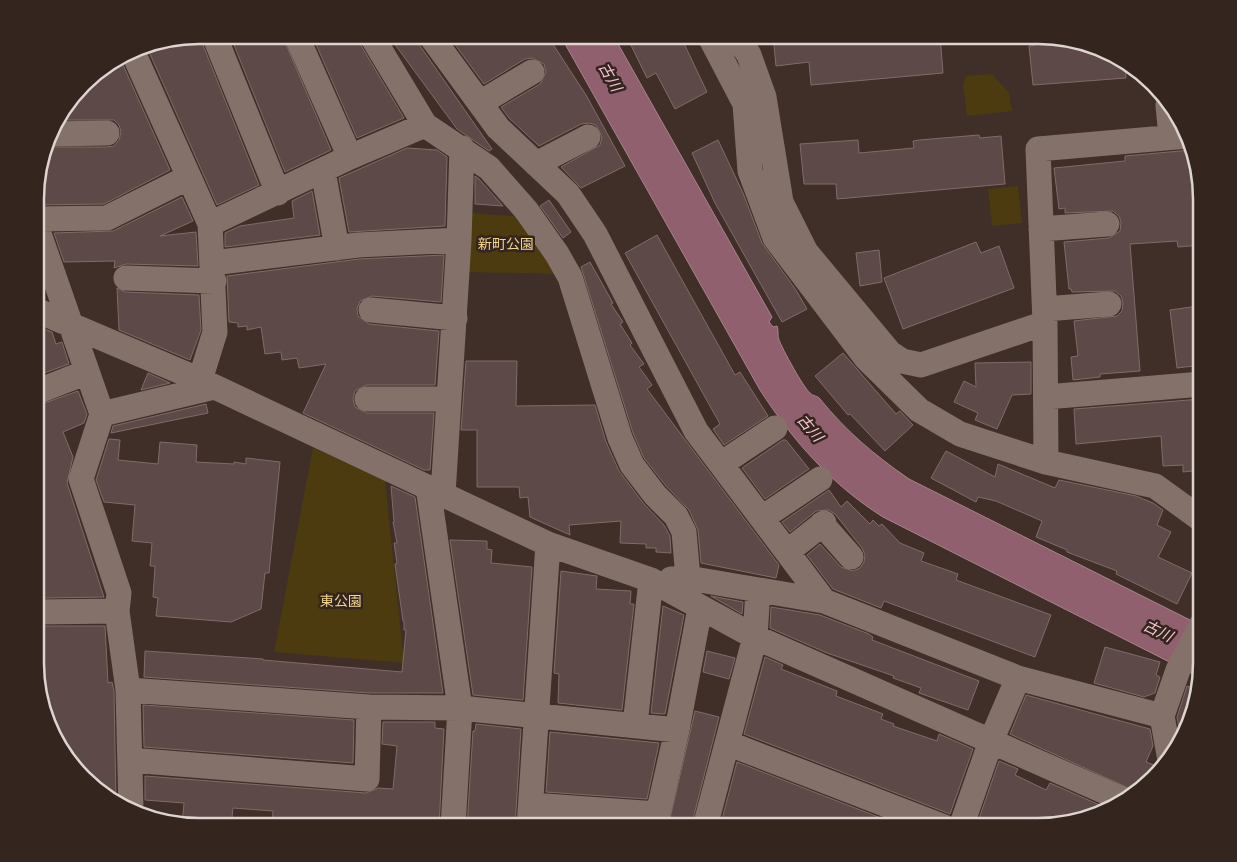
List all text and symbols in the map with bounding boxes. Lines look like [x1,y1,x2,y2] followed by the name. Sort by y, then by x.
[595,60,626,96] water label: 古川
[478,236,534,252] park label: 新町公園
[793,411,828,447] water label: 古川
[320,593,362,609] park label: 東公園
[1141,616,1177,647] water label: 古川

